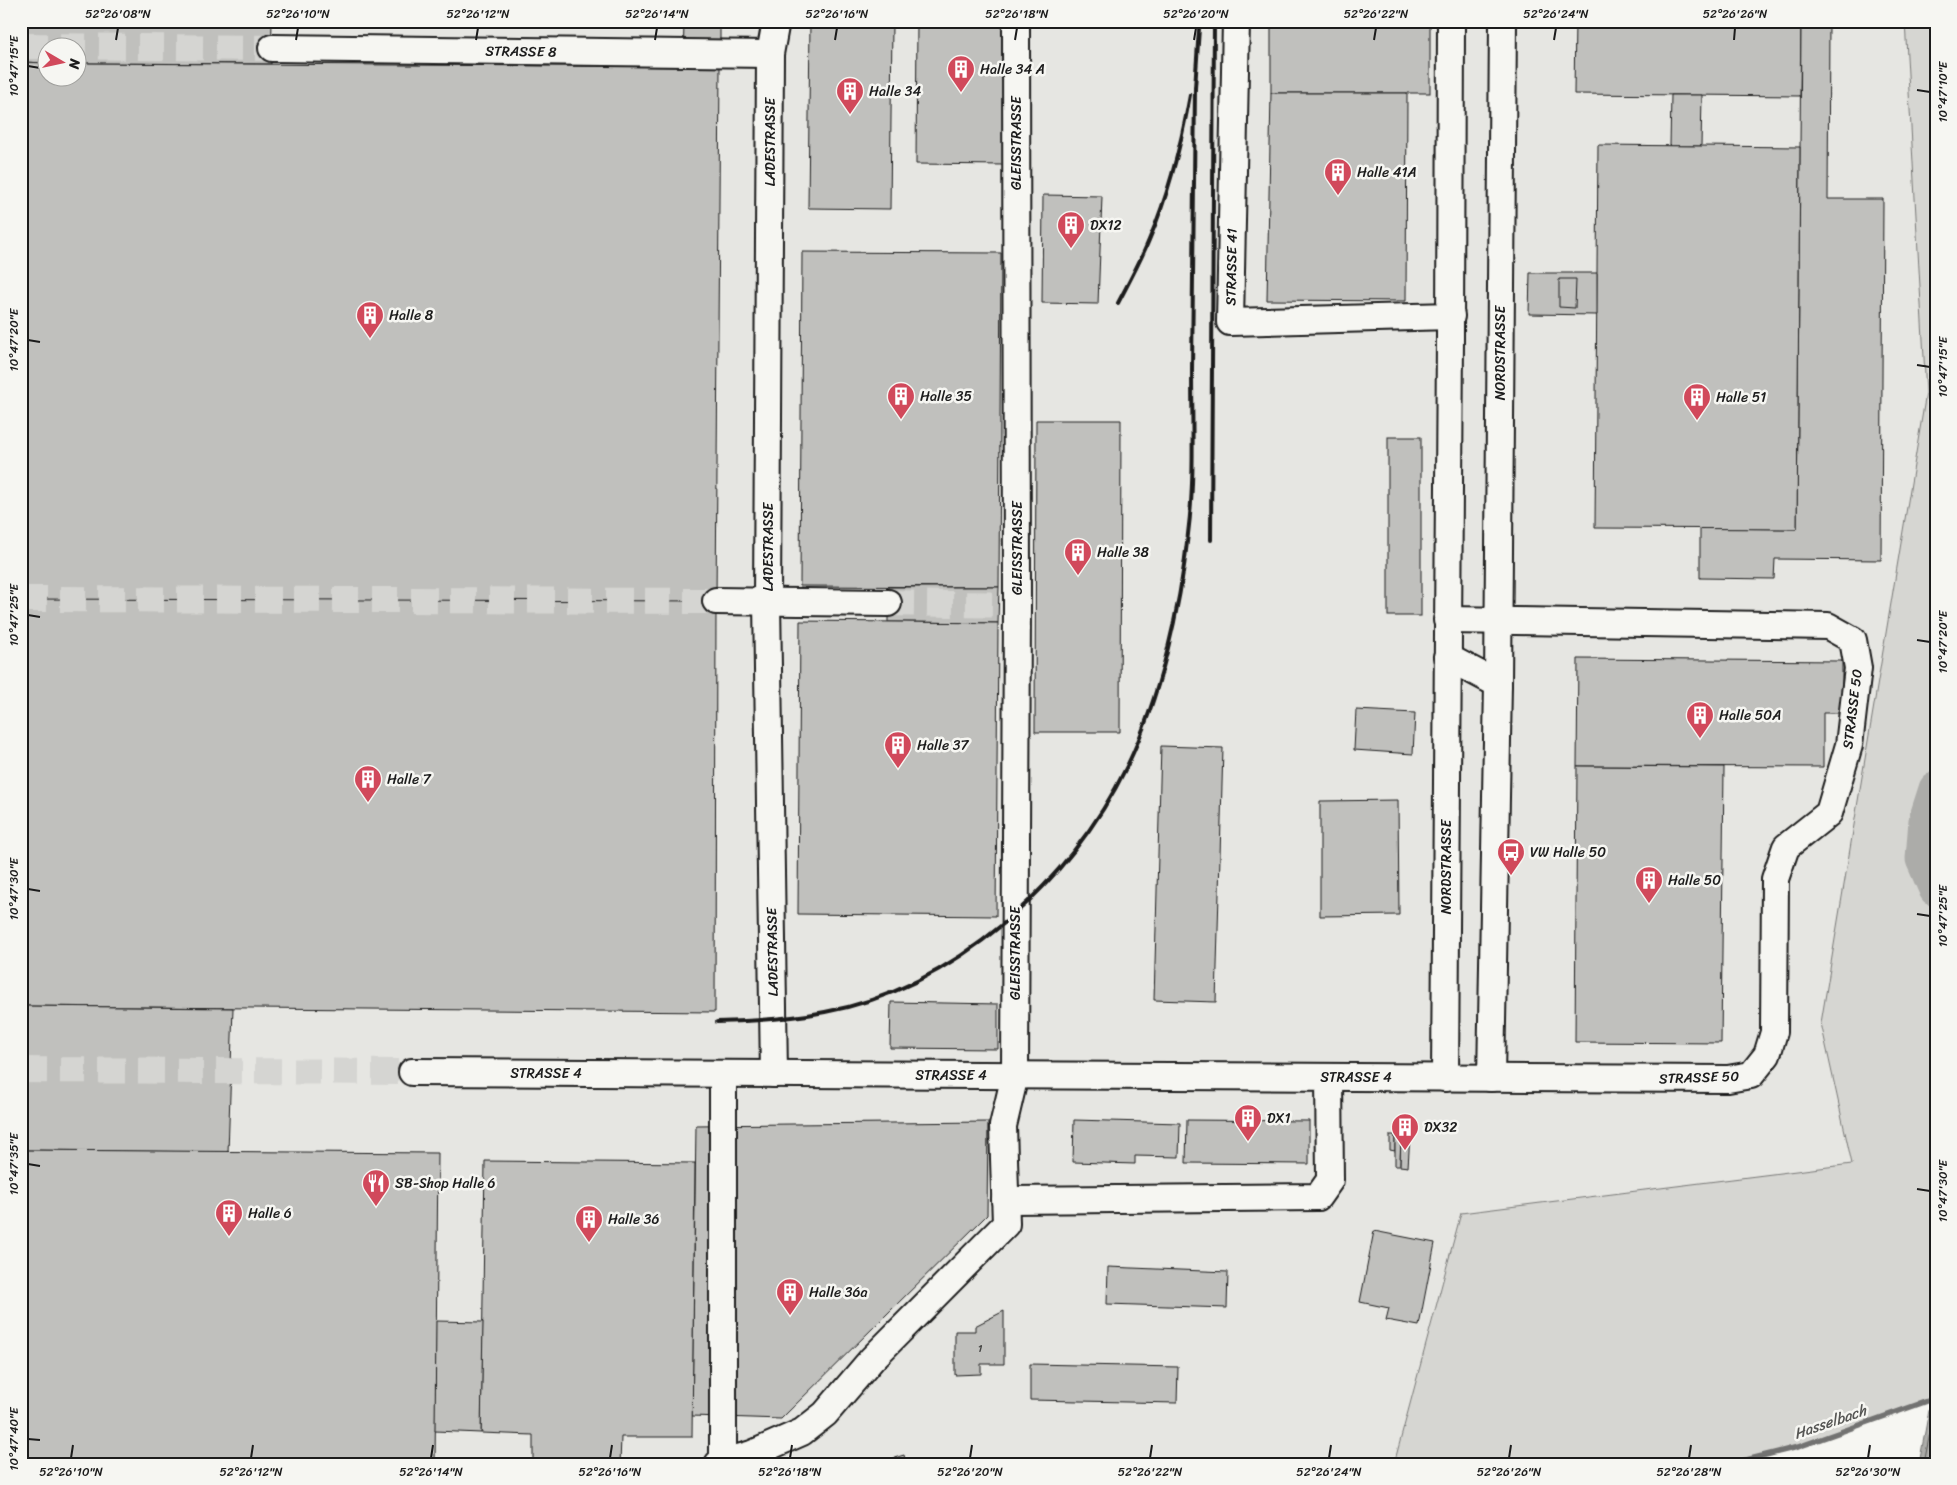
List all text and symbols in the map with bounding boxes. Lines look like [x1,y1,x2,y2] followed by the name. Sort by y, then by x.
[85,3,152,25] text: 52°26'08"N
[266,3,330,25] text: 52°26'10"N
[447,3,510,25] text: 52°26'12"N
[625,3,689,25] text: 52°26'14"N
[806,3,869,25] text: 52°26'16"N
[985,3,1049,25] text: 52°26'18"N
[1163,3,1229,25] text: 52°26'20"N
[1344,3,1409,25] text: 52°26'22"N
[1523,3,1589,25] text: 52°26'24"N
[1703,3,1768,25] text: 52°26'26"N
[3,34,25,96] text: 10°47'15"E
[38,38,88,88] north arrow
[485,38,557,65] street label: STRASSE 8
[946,54,976,93] building icon: Halle 34 A
[61,56,88,71] text: N
[980,57,1045,82] place label: Halle 34 A
[1932,60,1954,123] text: 10°47'10"E
[835,76,865,115] building icon: Halle 34
[869,79,921,104] place label: Halle 34
[1004,95,1029,190] street label: GLEISSTRASSE
[758,96,783,186] street label: LADESTRASSE
[1323,157,1353,196] building icon: Halle 41A
[1357,160,1417,185] place label: Halle 41A
[1056,210,1086,249] building icon: DX12
[1090,213,1122,238] place label: DX12
[1218,228,1245,306] street label: STRASSE 41
[355,300,385,339] building icon: Halle 8
[389,303,434,328] place label: Halle 8
[1488,304,1513,400] street label: NORDSTRASSE
[3,307,25,371] text: 10°47'20"E
[1932,335,1954,397] text: 10°47'15"E
[886,381,916,420] building icon: Halle 35
[1682,382,1712,421] building icon: Halle 51
[920,384,972,409] place label: Halle 35
[1716,385,1766,410] place label: Halle 51
[1005,500,1030,595] street label: GLEISSTRASSE
[756,501,781,591] street label: LADESTRASSE
[1063,537,1093,576] building icon: Halle 38
[1097,540,1149,565] place label: Halle 38
[3,582,25,646] text: 10°47'25"E
[1932,609,1954,673] text: 10°47'20"E
[1835,668,1870,750] street label: STRASSE 50
[1685,700,1715,739] building icon: Halle 50A
[1719,703,1781,728] place label: Halle 50A
[883,730,913,769] building icon: Halle 37
[917,733,969,758] place label: Halle 37
[353,764,383,803] building icon: Halle 7
[387,767,432,792] place label: Halle 7
[1434,818,1459,914] street label: NORDSTRASSE
[1496,837,1526,876] bus stop icon: VW Halle 50
[1530,840,1606,865] place label: VW Halle 50
[3,856,25,920] text: 10°47'30"E
[1634,865,1664,904] building icon: Halle 50
[1668,868,1721,893] place label: Halle 50
[1932,883,1954,947] text: 10°47'25"E
[1003,905,1028,1000] street label: GLEISSTRASSE
[759,906,786,997] street label: LADESTRASSE
[510,1061,582,1086] street label: STRASSE 4
[915,1063,987,1088] street label: STRASSE 4
[1659,1064,1740,1091] street label: STRASSE 50
[1320,1065,1392,1090] street label: STRASSE 4
[1233,1103,1263,1142] building icon: DX1
[1267,1106,1291,1131] place label: DX1
[1390,1112,1420,1151] building icon: DX32
[1424,1115,1457,1140] place label: DX32
[3,1132,25,1195] text: 10°47'35"E
[1932,1158,1954,1222] text: 10°47'30"E
[361,1168,391,1207] restaurant icon: SB-Shop Halle 6
[395,1171,496,1196] place label: SB-Shop Halle 6
[214,1198,244,1237] building icon: Halle 6
[248,1201,292,1226] place label: Halle 6
[574,1204,604,1243] building icon: Halle 36
[608,1207,659,1232] place label: Halle 36
[775,1277,805,1316] building icon: Halle 36a
[809,1280,867,1305] place label: Halle 36a
[978,1339,983,1358] house number: 1
[1790,1397,1871,1447] water label: Hasselbach
[3,1406,25,1471] text: 10°47'40"E
[39,1461,103,1483] text: 52°26'10"N
[220,1461,283,1483] text: 52°26'12"N
[399,1461,463,1483] text: 52°26'14"N
[579,1461,642,1483] text: 52°26'16"N
[758,1461,822,1483] text: 52°26'18"N
[937,1461,1003,1483] text: 52°26'20"N
[1118,1461,1183,1483] text: 52°26'22"N
[1296,1461,1362,1483] text: 52°26'24"N
[1477,1461,1542,1483] text: 52°26'26"N
[1656,1461,1722,1483] text: 52°26'28"N
[1835,1461,1901,1483] text: 52°26'30"N

